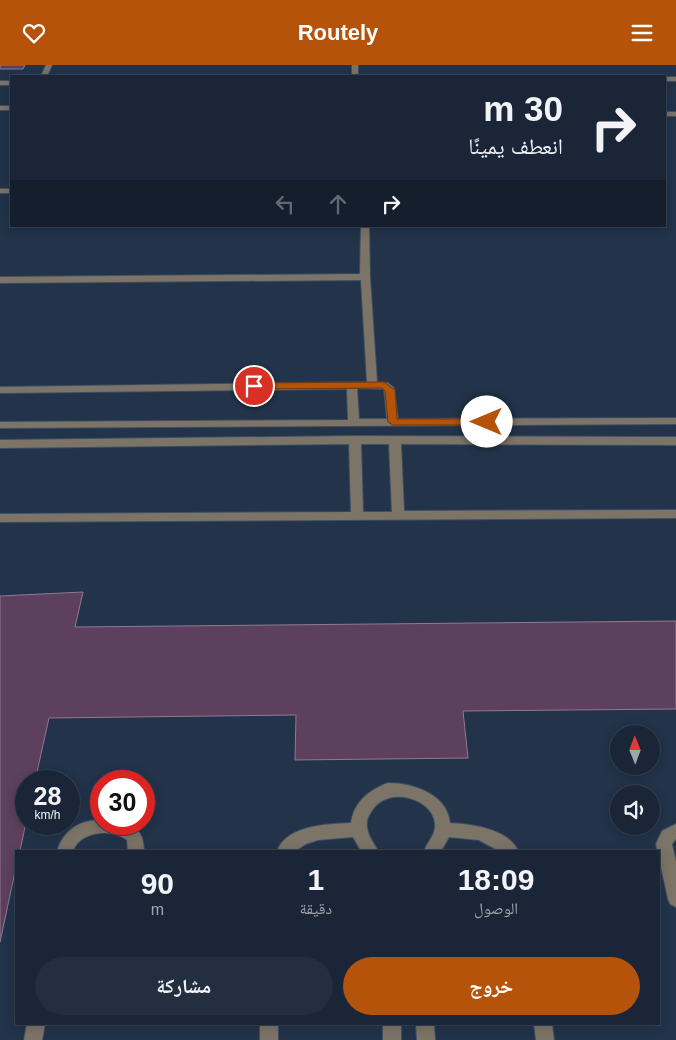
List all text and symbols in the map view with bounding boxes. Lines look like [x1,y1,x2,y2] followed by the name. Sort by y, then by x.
[20,19,48,47] icon: heart
[628,19,656,47] icon: menu
[298,20,378,45] text: Routely
[483,89,563,128] text: 30 m
[581,95,646,160] icon: right
[468,134,563,159] text: انعطف يمينًا
[271,190,299,218] icon: left
[324,190,352,218] icon: ahead
[377,190,405,218] icon: right
[233,365,275,407] pin
[240,372,268,400] icon: arrive
[460,395,512,447] position arrow
[610,725,660,775] north arrow
[610,725,660,835] map controls
[90,770,155,835] speed limit sign: 30
[34,782,61,810] text: 28
[610,785,660,835] button: sound
[34,808,61,822] text: km/h
[308,863,324,896] text: 1
[458,863,534,896] text: 18:09
[141,867,174,900] text: 90
[300,900,332,917] text: دقيقة
[474,900,518,917] text: الوصول
[151,901,164,918] text: m
[35,957,333,1015] button: مشاركة
[343,957,640,1015] button: خروج

